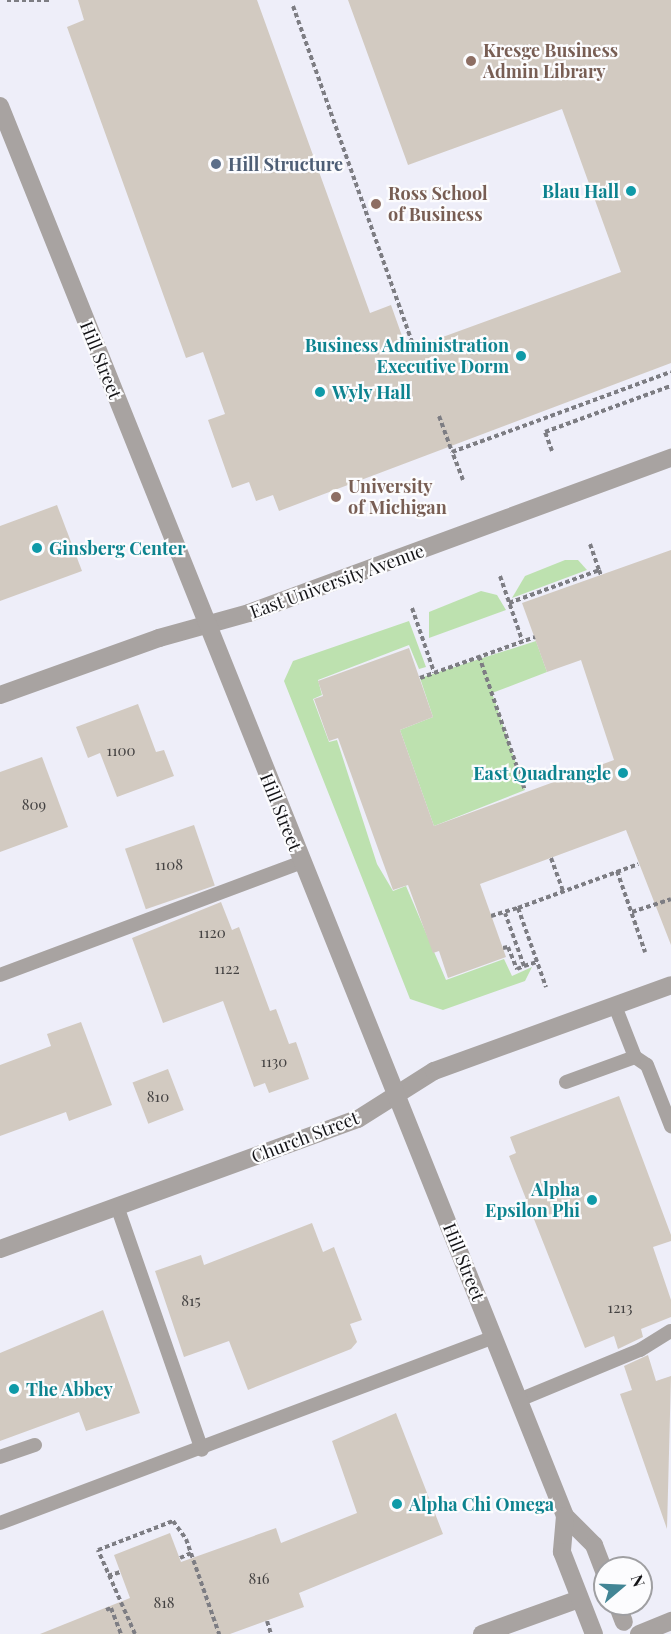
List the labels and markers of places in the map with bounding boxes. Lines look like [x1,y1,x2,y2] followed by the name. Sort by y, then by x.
[483,40,618,82] place label: Kresge Business Admin Library
[464,54,478,68] marker: Kresge Business Admin Library
[228,153,343,175] place label: Hill Structure
[209,157,223,171] marker: Hill Structure
[542,180,619,202] place label: Blau Hall
[388,183,488,226] place label: Ross School of Business
[624,184,638,198] marker: Blau Hall
[369,197,383,211] marker: Ross School of Business
[304,335,509,378] place label: Business Administration Executive Dorm
[514,349,528,363] marker: Business Administration Executive Dorm
[332,381,412,403] place label: Wyly Hall
[313,385,327,399] marker: Wyly Hall
[348,476,447,518] place label: University of Michigan
[329,490,343,504] marker: University of Michigan
[49,537,186,559] place label: Ginsberg Center
[30,541,44,555] marker: Ginsberg Center
[473,762,611,784] place label: East Quadrangle
[616,766,630,780] marker: East Quadrangle
[485,1179,580,1222] place label: Alpha Epsilon Phi
[585,1193,599,1207] marker: Alpha Epsilon Phi
[26,1378,113,1400] place label: The Abbey
[7,1382,21,1396] marker: The Abbey
[409,1493,554,1515] place label: Alpha Chi Omega
[390,1497,404,1511] marker: Alpha Chi Omega

